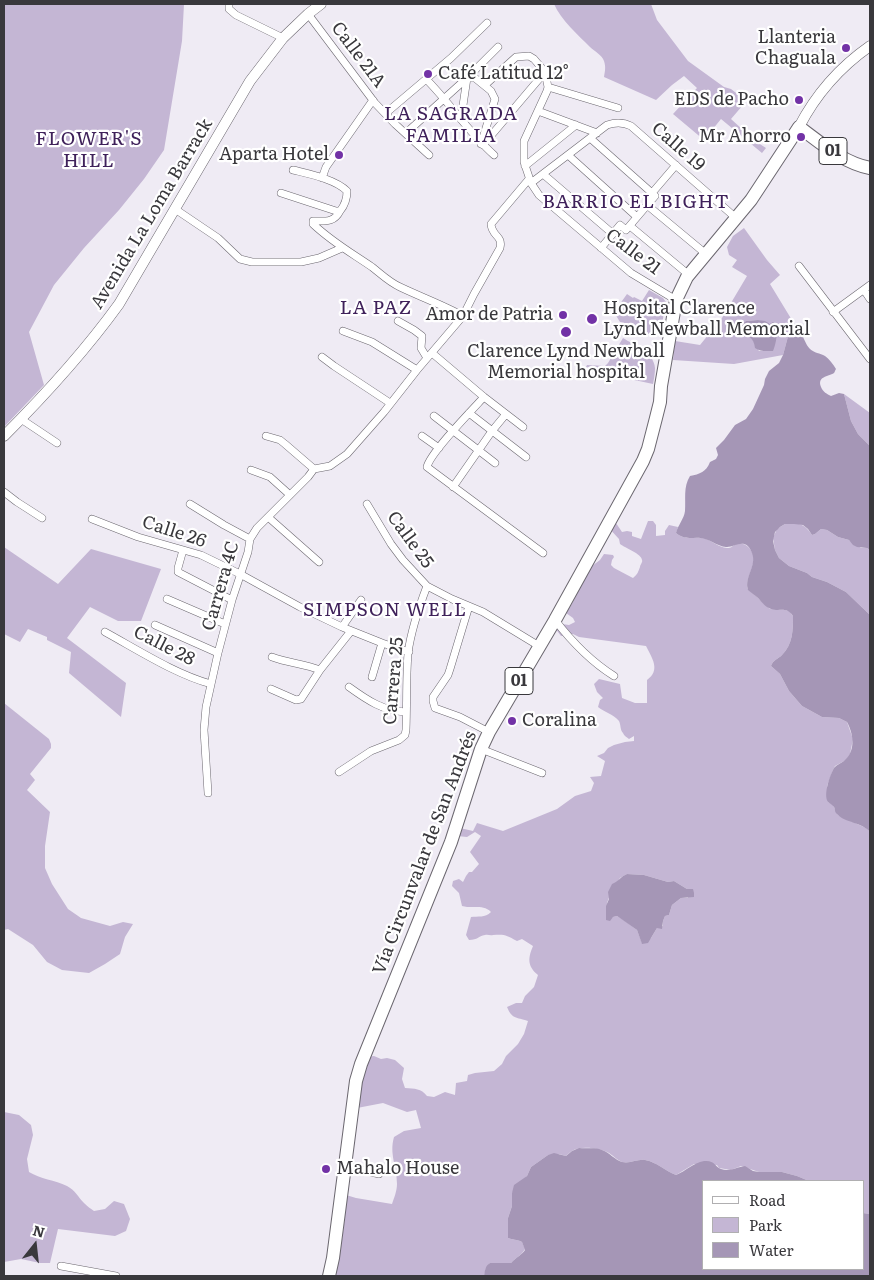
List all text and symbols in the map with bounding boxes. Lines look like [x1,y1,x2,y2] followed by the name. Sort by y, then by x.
[326,18,390,92] street label: Calle 21A
[755,27,836,70] place label: Llanteria Chaguala
[840,42,852,54] marker: Llanteria Chaguala
[438,63,569,85] place label: Café Latitud 12°
[422,68,434,80] marker: Café Latitud 12°
[674,89,789,111] place label: EDS de Pacho
[793,94,805,106] marker: EDS de Pacho
[383,103,519,147] district label: LA SAGRADA FAMILIA
[86,115,218,313] street label: Avenida La Loma Barrack
[647,118,709,176] street label: Calle 19
[698,126,791,148] place label: Mr Ahorro
[34,128,144,172] district label: FLOWER'S HILL
[795,131,807,143] marker: Mr Ahorro
[819,138,847,164] road number: 01
[219,144,329,166] place label: Aparta Hotel
[333,149,345,161] marker: Aparta Hotel
[540,191,732,213] district label: BARRIO EL BIGHT
[601,224,665,280] street label: Calle 21
[339,297,413,319] district label: LA PAZ
[603,298,810,340] place label: Hospital Clarence Lynd Newball Memorial
[425,304,553,326] place label: Amor de Patria
[557,309,569,321] marker: Amor de Patria
[585,312,599,326] marker: Hospital Clarence Lynd Newball Memorial
[559,325,573,339] marker: Clarence Lynd Newball Memorial hospital
[467,341,665,384] place label: Clarence Lynd Newball Memorial hospital
[382,507,438,573] street label: Calle 25
[139,512,209,552] street label: Calle 26
[198,539,244,633] street label: Carrera 4C
[301,599,469,621] district label: SIMPSON WELL
[130,621,198,671] street label: Calle 28
[379,636,409,726] street label: Carrera 25
[505,668,533,694] road number: 01
[522,710,597,732] place label: Coralina
[506,715,518,727] marker: Coralina
[368,728,482,978] street label: Vía Circunvalar de San Andrés
[336,1158,459,1180] place label: Mahalo House
[320,1163,332,1175] marker: Mahalo House
[702,1180,864,1270] legend
[749,1188,785,1211] text: Road
[749,1213,782,1236] text: Park
[31,1219,48,1242] text: N
[10,1220,60,1270] north arrow
[749,1238,794,1261] text: Water

